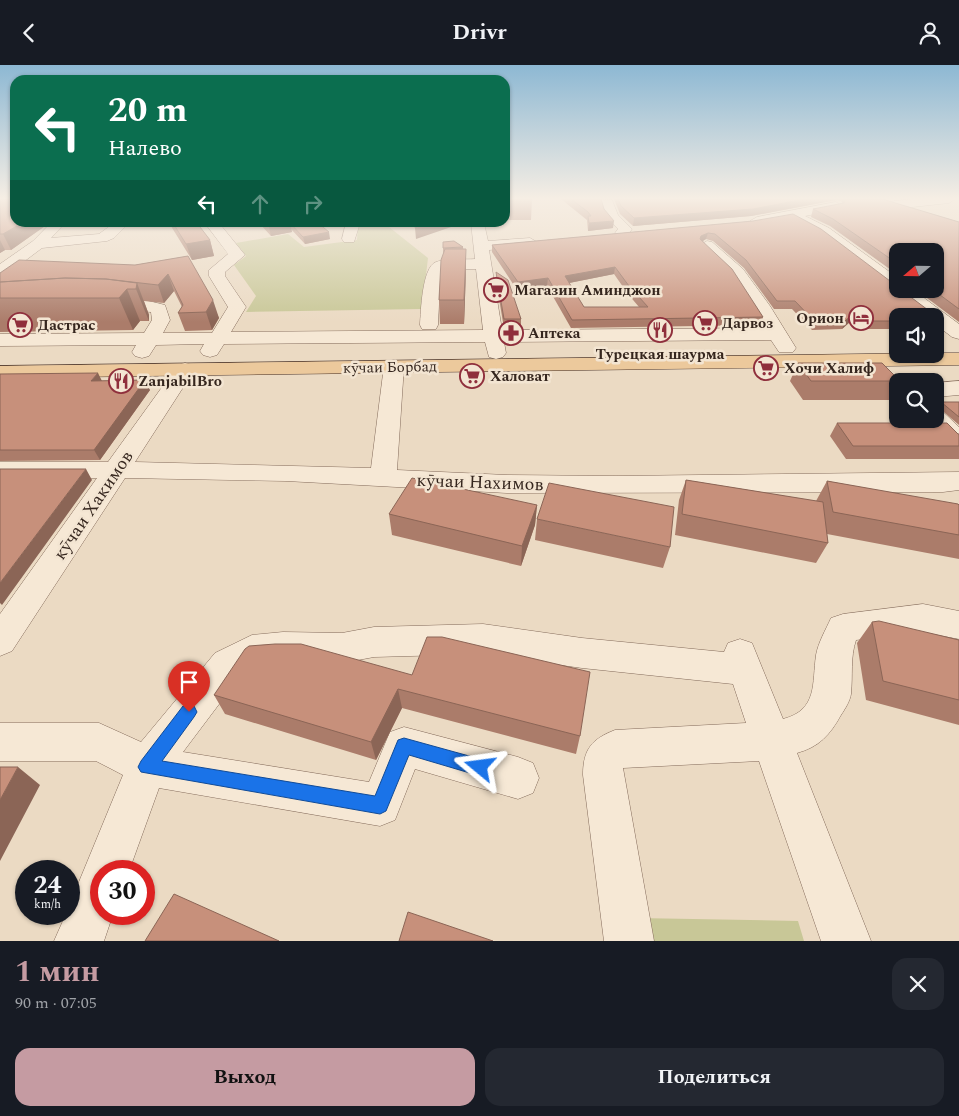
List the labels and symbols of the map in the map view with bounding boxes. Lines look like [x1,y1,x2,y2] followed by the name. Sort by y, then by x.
[889,243,944,297] north arrow
[483,277,509,303] supermarket icon: Магазин Аминджон
[514,279,661,302] place label: Магазин Аминджон
[848,305,874,331] hotel icon: Орион
[796,307,844,330] place label: Орион
[692,310,718,336] supermarket icon: Дарвоз
[7,312,33,338] supermarket icon: Дастрас
[722,312,773,335] place label: Дарвоз
[38,314,96,337] place label: Дастрас
[647,317,673,343] restaurant icon: Турецкая шаурма
[498,320,524,346] pharmacy icon: Аптека
[528,322,581,345] place label: Аптека
[595,343,725,366] place label: Турецкая шаурма
[343,355,437,380] street label: кӯчаи Борбад
[753,355,779,381] supermarket icon: Хочи Халиф
[784,357,874,380] place label: Хочи Халиф
[459,363,485,389] supermarket icon: Халоват
[490,365,550,388] place label: Халоват
[108,368,134,394] restaurant icon: ZanjabilBro
[138,370,222,393] place label: ZanjabilBro
[47,445,140,565] street label: кӯчаи Хакимов
[416,467,544,498] street label: кӯчаи Нахимов
[168,661,210,712] pin
[453,740,505,792] position arrow
[90,860,155,925] speed limit sign: 30

